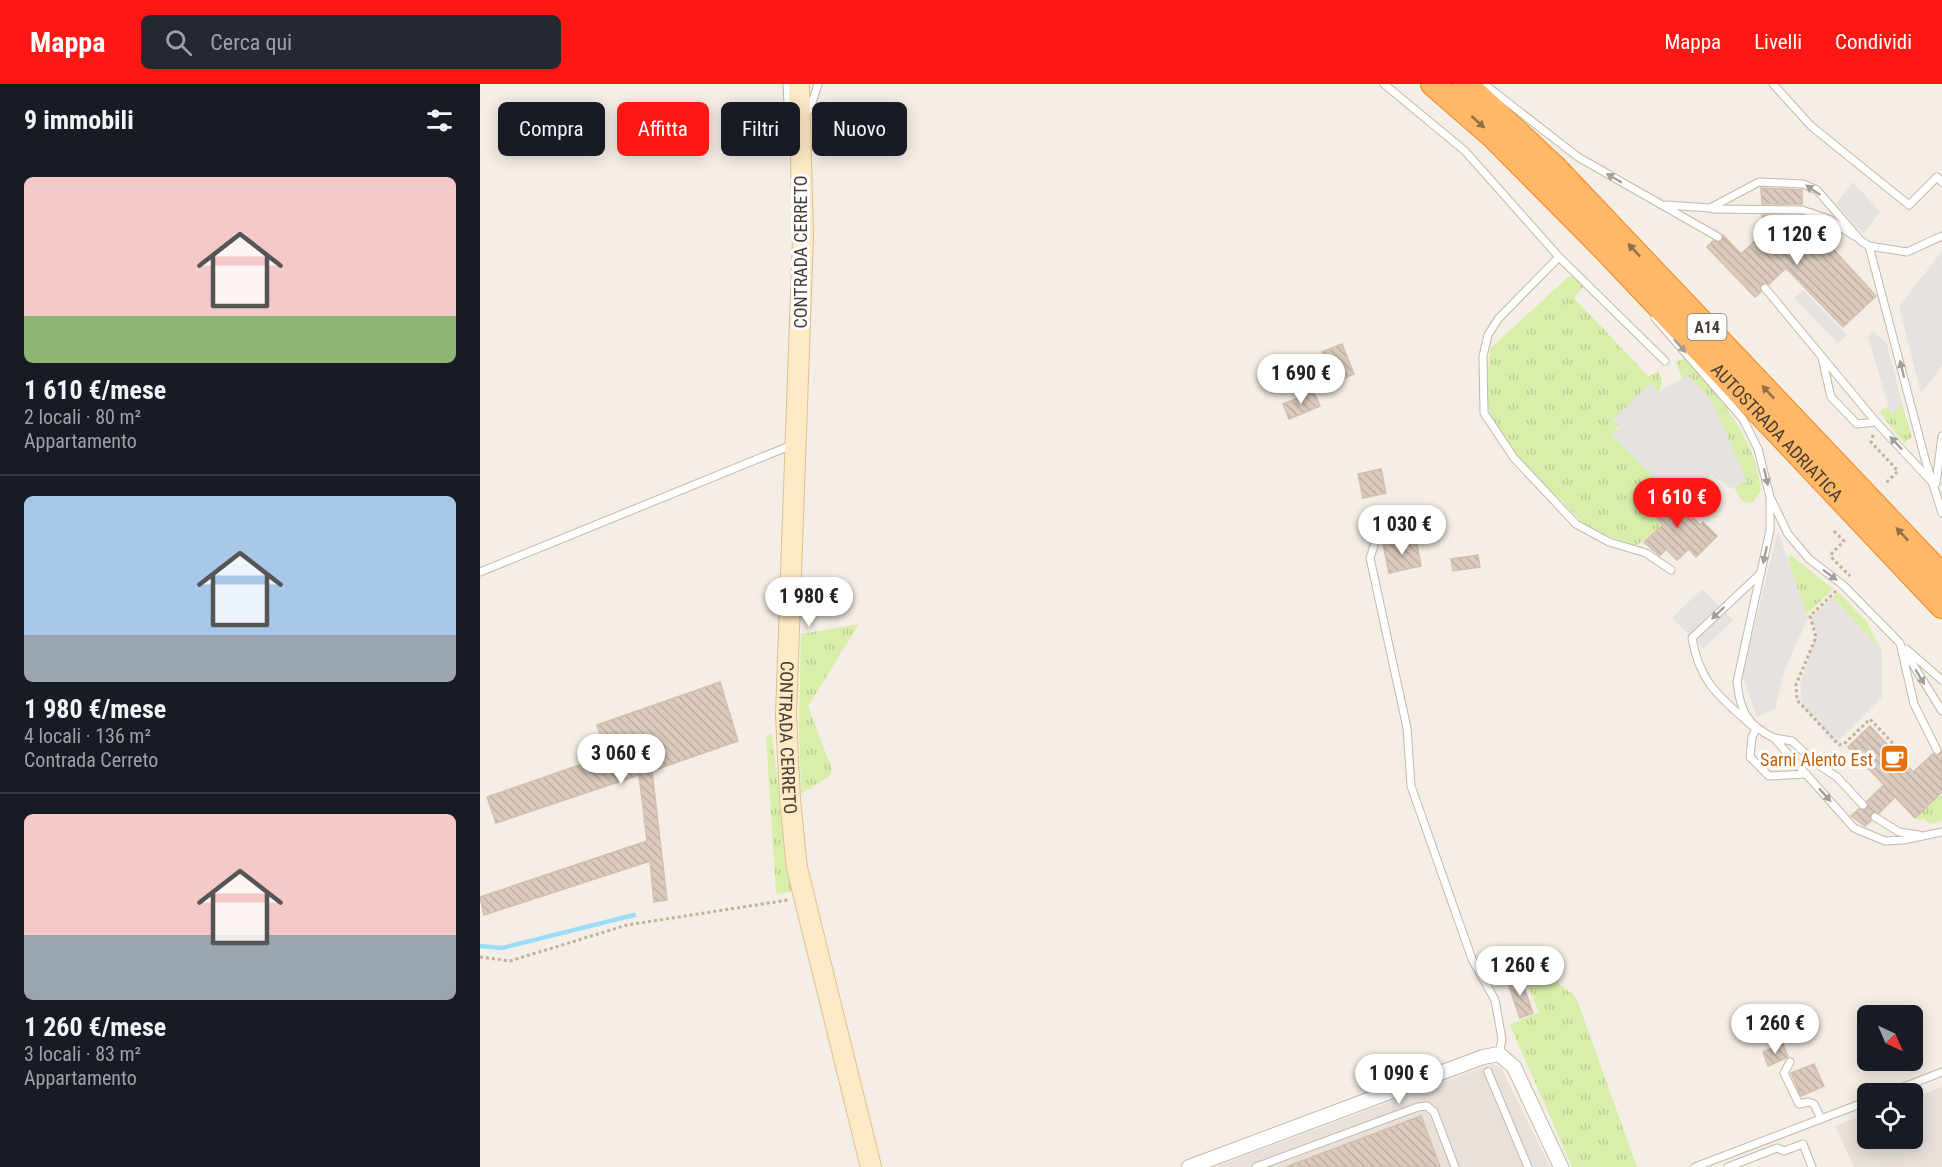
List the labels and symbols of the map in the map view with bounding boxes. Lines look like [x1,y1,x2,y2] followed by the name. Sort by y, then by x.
[1470,115,1485,129] one-way arrow
[1606,172,1622,183] one-way arrow
[790,175,811,329] street label: CONTRADA CERRETO
[1806,184,1822,196] one-way arrow
[1742,215,1852,266] pin: 1 120 €
[1628,243,1641,258] one-way arrow
[1688,314,1726,340] road number: A14
[1673,339,1687,354] one-way arrow
[1246,354,1356,405] pin: 1 690 €
[1707,358,1848,506] street label: AUTOSTRADA ADRIATICA
[1896,360,1906,378] one-way arrow
[1762,385,1775,400] one-way arrow
[1889,435,1903,450] one-way arrow
[1761,467,1771,486] one-way arrow
[1622,478,1732,529] pin: 1 610 €
[1347,505,1457,556] pin: 1 030 €
[1895,526,1909,541] one-way arrow
[1759,545,1769,564] one-way arrow
[1822,569,1838,582] one-way arrow
[754,577,864,628] pin: 1 980 €
[1711,606,1726,620] one-way arrow
[775,661,802,815] street label: CONTRADA CERRETO
[1915,669,1925,686] one-way arrow
[566,734,676,785] pin: 3 060 €
[1878,743,1910,775] cafe icon: Sarni Alento Est
[1760,749,1873,770] place label: Sarni Alento Est
[1818,787,1831,802] one-way arrow
[1465,946,1575,997] pin: 1 260 €
[1720,1004,1830,1055] pin: 1 260 €
[1857,1005,1923,1071] north arrow
[1344,1054,1454,1105] pin: 1 090 €

